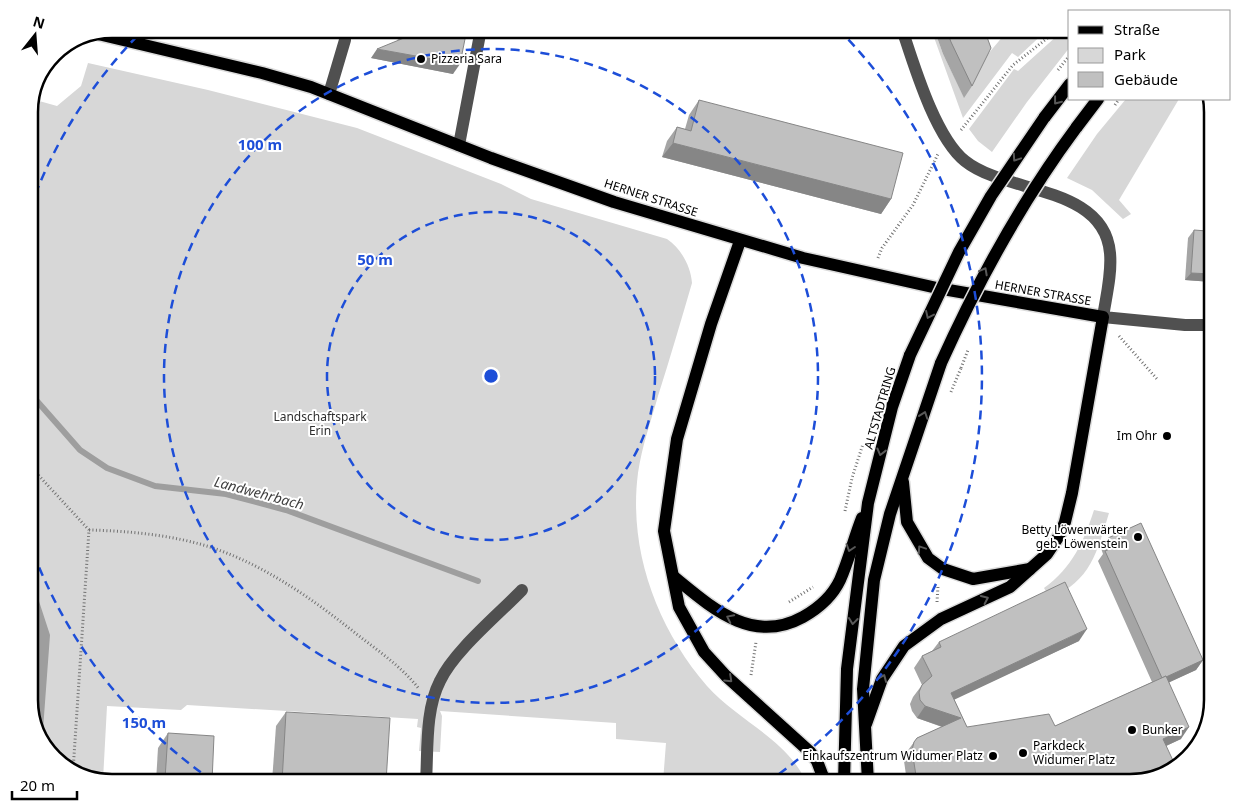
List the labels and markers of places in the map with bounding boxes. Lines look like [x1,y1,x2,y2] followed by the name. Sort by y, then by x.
[431,50,502,67] place label: Pizzeria Sara
[415,53,427,65] marker: Pizzeria Sara
[482,367,500,385] centre of rings
[1117,427,1157,444] place label: Im Ohr
[1161,430,1173,442] marker: Im Ohr
[1021,521,1128,552] place label: Betty Löwenwärter geb. Löwenstein
[1132,531,1144,543] marker: Betty Löwenwärter geb. Löwenstein
[1142,721,1183,738] place label: Bunker
[1126,724,1138,736] marker: Bunker
[1033,737,1116,768] place label: Parkdeck Widumer Platz
[802,747,983,764] place label: Einkaufszentrum Widumer Platz
[1017,747,1029,759] marker: Parkdeck Widumer Platz
[987,750,999,762] marker: Einkaufszentrum Widumer Platz

